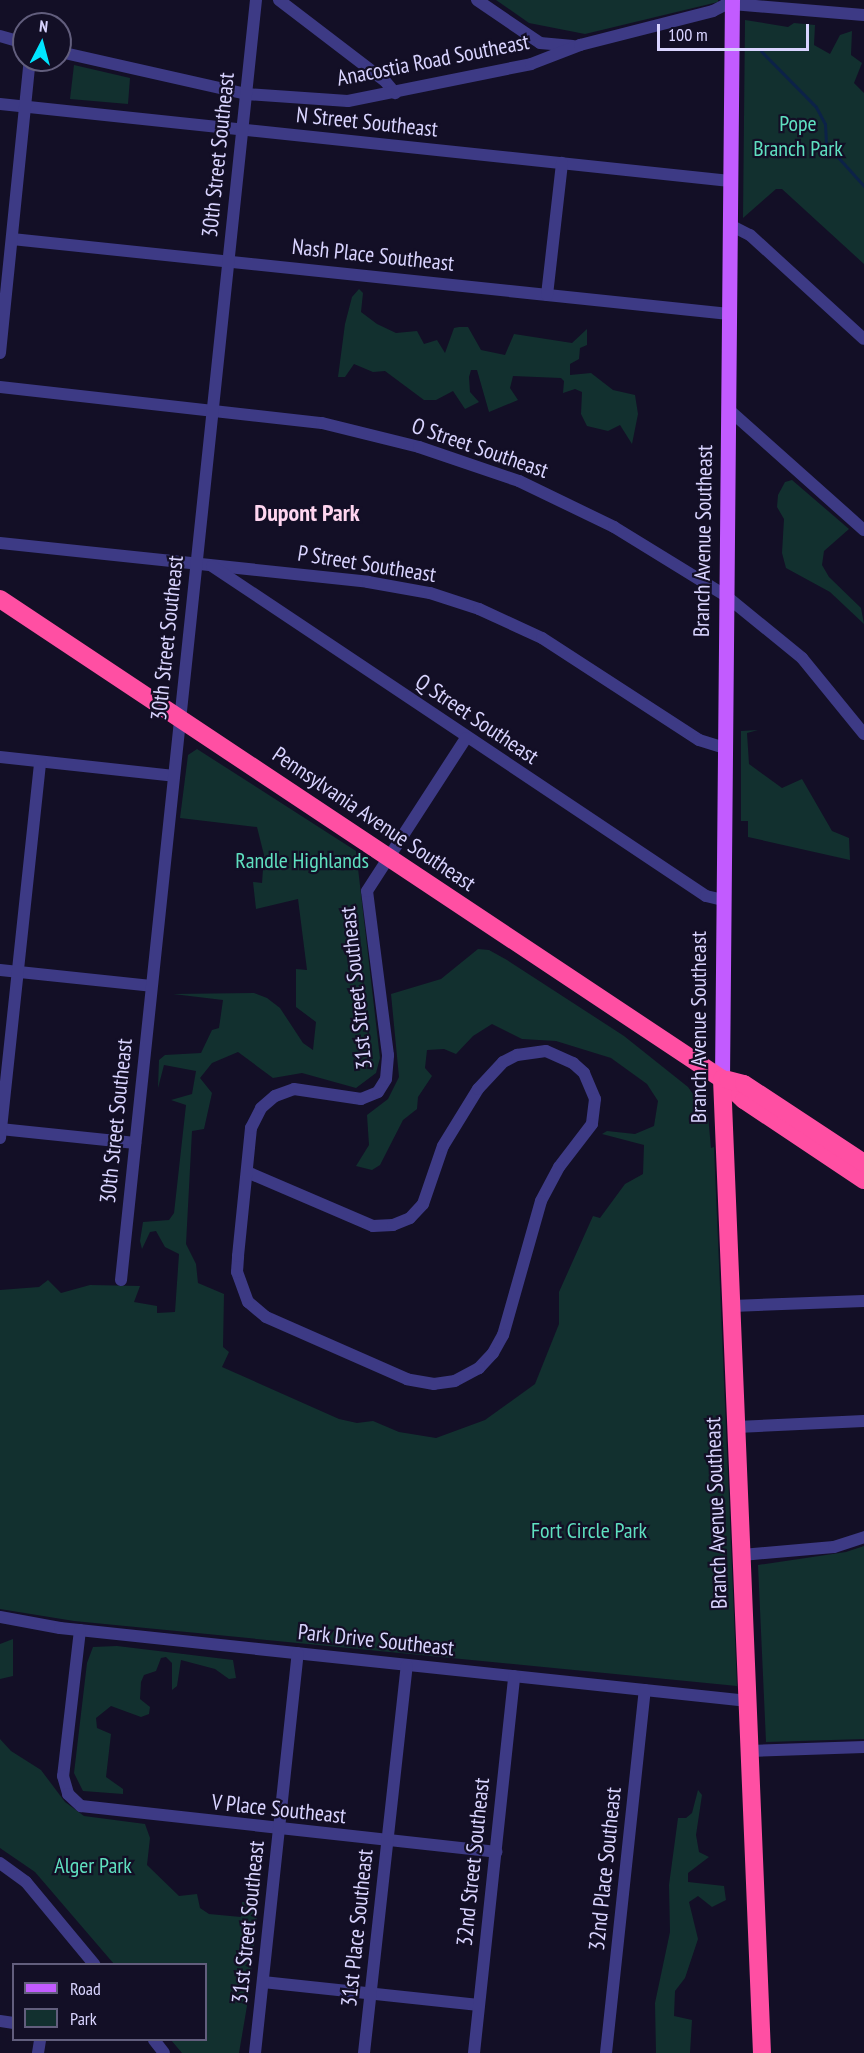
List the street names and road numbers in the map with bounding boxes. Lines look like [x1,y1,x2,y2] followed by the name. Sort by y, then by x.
[335,28,531,92] street label: Anacostia Road Southeast
[196,71,240,239] street label: 30th Street Southeast
[295,101,439,143] street label: N Street Southeast
[291,233,455,277] street label: Nash Place Southeast
[408,412,552,484] street label: O Street Southeast
[688,444,718,638] street label: Branch Avenue Southeast
[296,540,438,588] street label: P Street Southeast
[145,554,189,722] street label: 30th Street Southeast
[411,668,543,770] street label: Q Street Southeast
[267,741,481,897] street label: Pennsylvania Avenue Southeast
[334,905,378,1071] street label: 31st Street Southeast
[686,931,712,1123] street label: Branch Avenue Southeast
[94,1037,138,1205] street label: 30th Street Southeast
[699,1416,733,1610] street label: Branch Avenue Southeast
[296,1619,456,1661] street label: Park Drive Southeast
[451,1776,495,1948] street label: 32nd Street Southeast
[583,1786,627,1952] street label: 32nd Place Southeast
[210,1789,348,1829] street label: V Place Southeast
[226,1839,270,2005] street label: 31st Street Southeast
[336,1848,378,2008] street label: 31st Place Southeast

